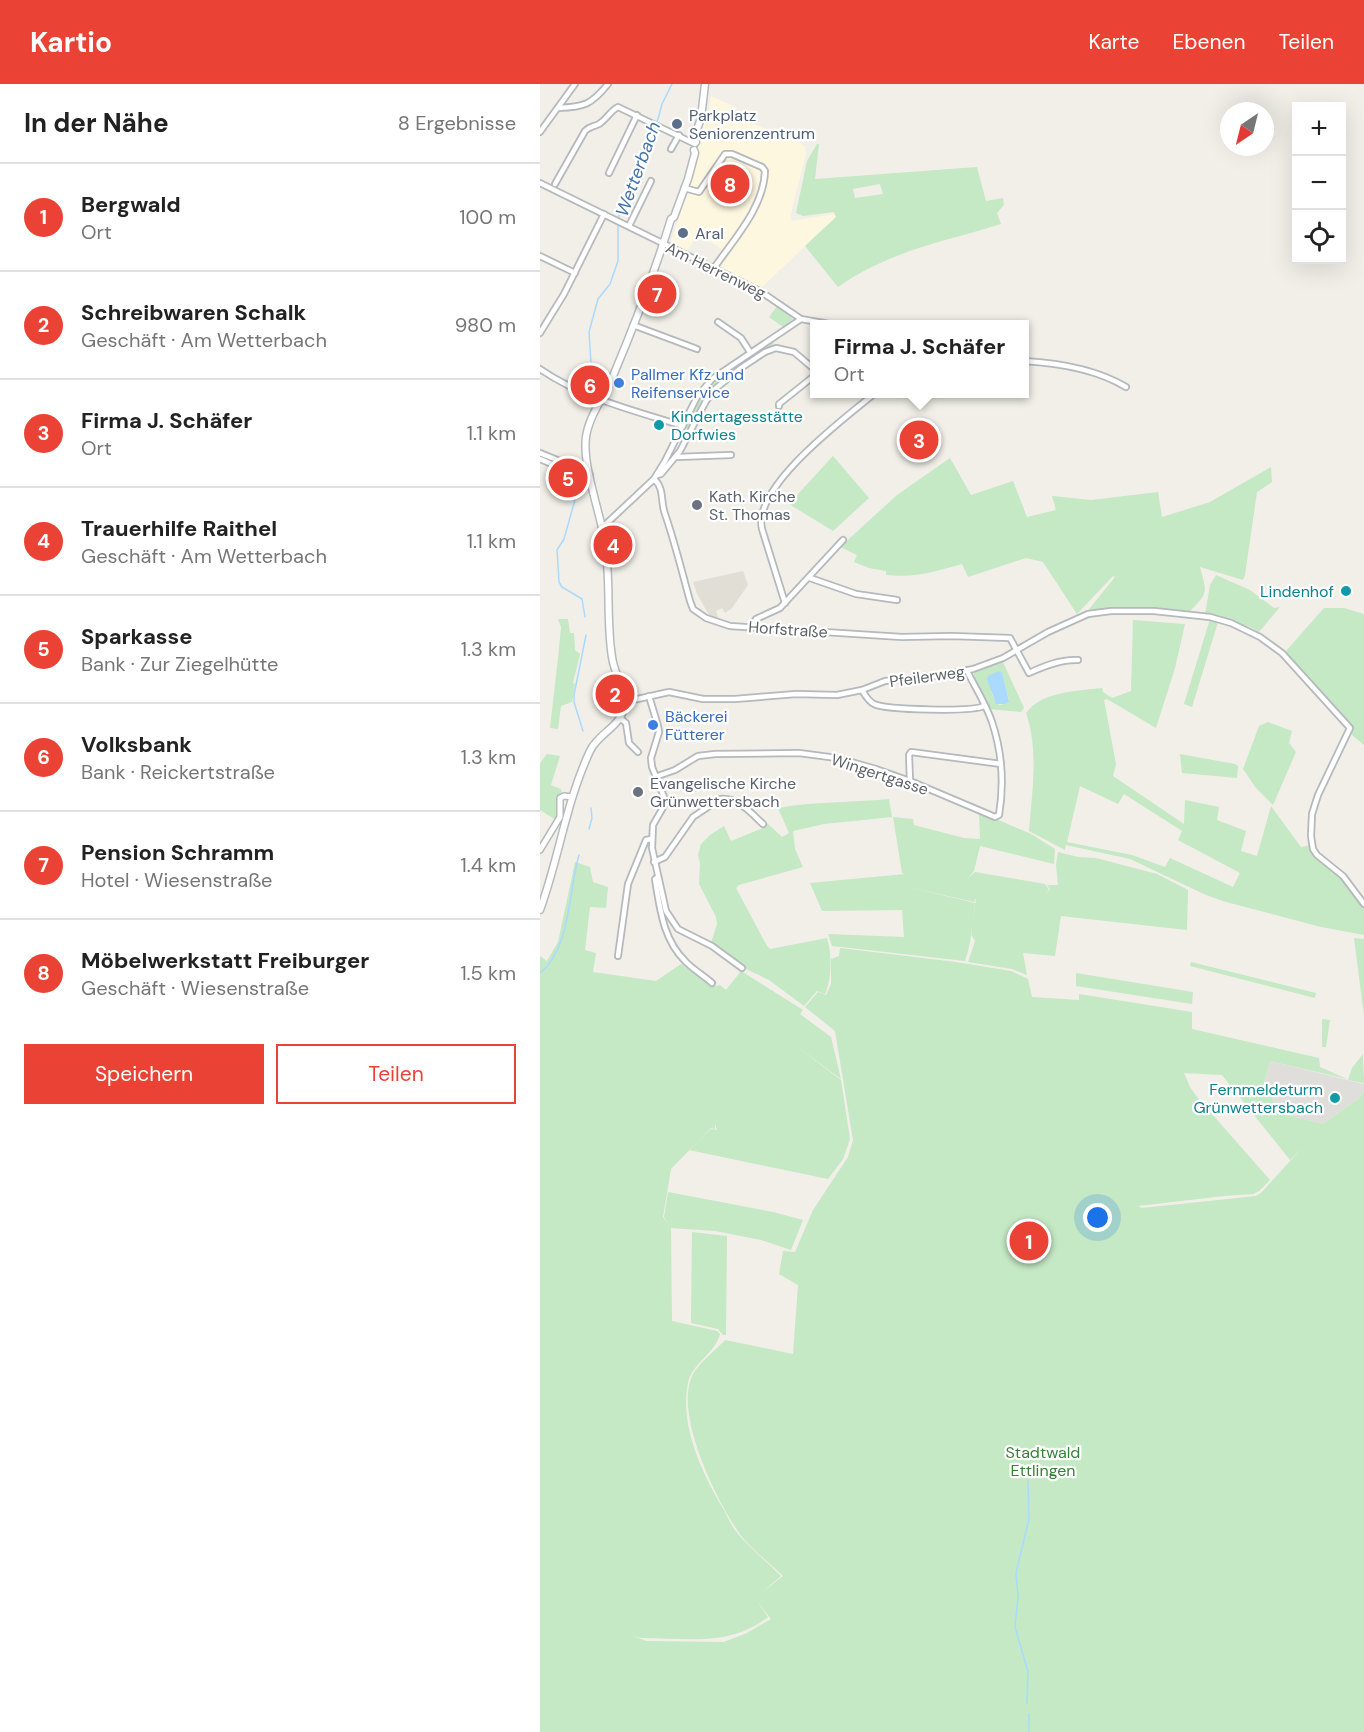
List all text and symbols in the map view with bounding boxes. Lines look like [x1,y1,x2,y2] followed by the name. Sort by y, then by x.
[30,24,112,61] text: Kartio
[1089,28,1139,56] text: Karte
[1172,28,1245,56] text: Ebenen
[1278,28,1334,56] text: Teilen
[1220,102,1274,156] north arrow
[1292,102,1346,264] map controls
[1292,102,1346,156] button: +
[689,105,815,144] place label: Parkplatz Seniorenzentrum
[24,106,169,140] text: In der Nähe
[398,110,516,136] text: 8 Ergebnisse
[670,117,684,131] marker: Parkplatz Seniorenzentrum
[610,118,666,220] water label: Wetterbach
[1292,156,1346,210] button: −
[710,162,750,206] pin: 8
[81,190,181,219] text: Bergwald
[40,204,47,230] text: 1
[459,204,516,230] text: 100 m
[1292,210,1346,264] button: locate
[81,219,112,245] text: Ort
[695,223,724,244] place label: Aral
[676,226,690,240] marker: Aral
[662,237,769,304] street label: Am Herrenweg
[638,272,676,316] pin: 7
[81,298,306,327] text: Schreibwaren Schalk
[38,312,49,338] text: 2
[455,312,516,338] text: 980 m
[810,320,1029,398] popup
[81,327,327,353] text: Geschäft · Am Wetterbach
[834,332,1005,361] text: Firma J. Schäfer
[834,361,865,387] text: Ort
[571,362,610,408] pin: 6
[631,364,744,403] place label: Pallmer Kfz und Reifenservice
[612,376,626,390] marker: Pallmer Kfz und Reifenservice
[81,406,252,435] text: Firma J. Schäfer
[671,406,803,445] place label: Kindertagesstätte Dorfwies
[652,418,666,432] marker: Kindertagesstätte Dorfwies
[900,418,938,462] pin: 3
[37,420,50,446] text: 3
[467,420,516,446] text: 1.1 km
[81,435,112,461] text: Ort
[549,456,588,500] pin: 5
[709,486,796,525] place label: Kath. Kirche St. Thomas
[690,498,704,512] marker: Kath. Kirche St. Thomas
[81,514,277,543] text: Trauerhilfe Raithel
[594,522,632,568] pin: 4
[37,528,50,554] text: 4
[467,528,516,554] text: 1.1 km
[81,543,327,569] text: Geschäft · Am Wetterbach
[1260,581,1334,602] place label: Lindenhof
[1339,584,1353,598] marker: Lindenhof
[748,616,828,643] street label: Horfstraße
[81,622,192,651] text: Sparkasse
[37,636,50,662] text: 5
[461,636,516,662] text: 1.3 km
[81,651,278,677] text: Bank · Zur Ziegelhütte
[888,661,966,692] street label: Pfeilerweg
[596,672,634,716] pin: 2
[665,706,728,745] place label: Bäckerei Fütterer
[646,718,660,732] marker: Bäckerei Fütterer
[81,730,192,759] text: Volksbank
[37,744,50,770] text: 6
[461,744,516,770] text: 1.3 km
[828,749,931,800] street label: Wingertgasse
[81,759,275,785] text: Bank · Reickertstraße
[650,773,796,812] place label: Evangelische Kirche Grünwettersbach
[631,785,645,799] marker: Evangelische Kirche Grünwettersbach
[81,838,274,867] text: Pension Schramm
[38,852,49,878] text: 7
[460,852,516,878] text: 1.4 km
[81,867,272,893] text: Hotel · Wiesenstraße
[81,946,369,975] text: Möbelwerkstatt Freiburger
[37,960,50,986] text: 8
[460,960,516,986] text: 1.5 km
[81,975,309,1001] text: Geschäft · Wiesenstraße
[24,1044,264,1104] button: Speichern
[276,1044,516,1104] button: Teilen
[1193,1079,1323,1118] place label: Fernmeldeturm Grünwettersbach
[1328,1091,1342,1105] marker: Fernmeldeturm Grünwettersbach
[1083,1203,1112,1232] your location
[1010,1218,1048,1264] pin: 1
[1006,1442,1080,1481] park label: Stadtwald Ettlingen

